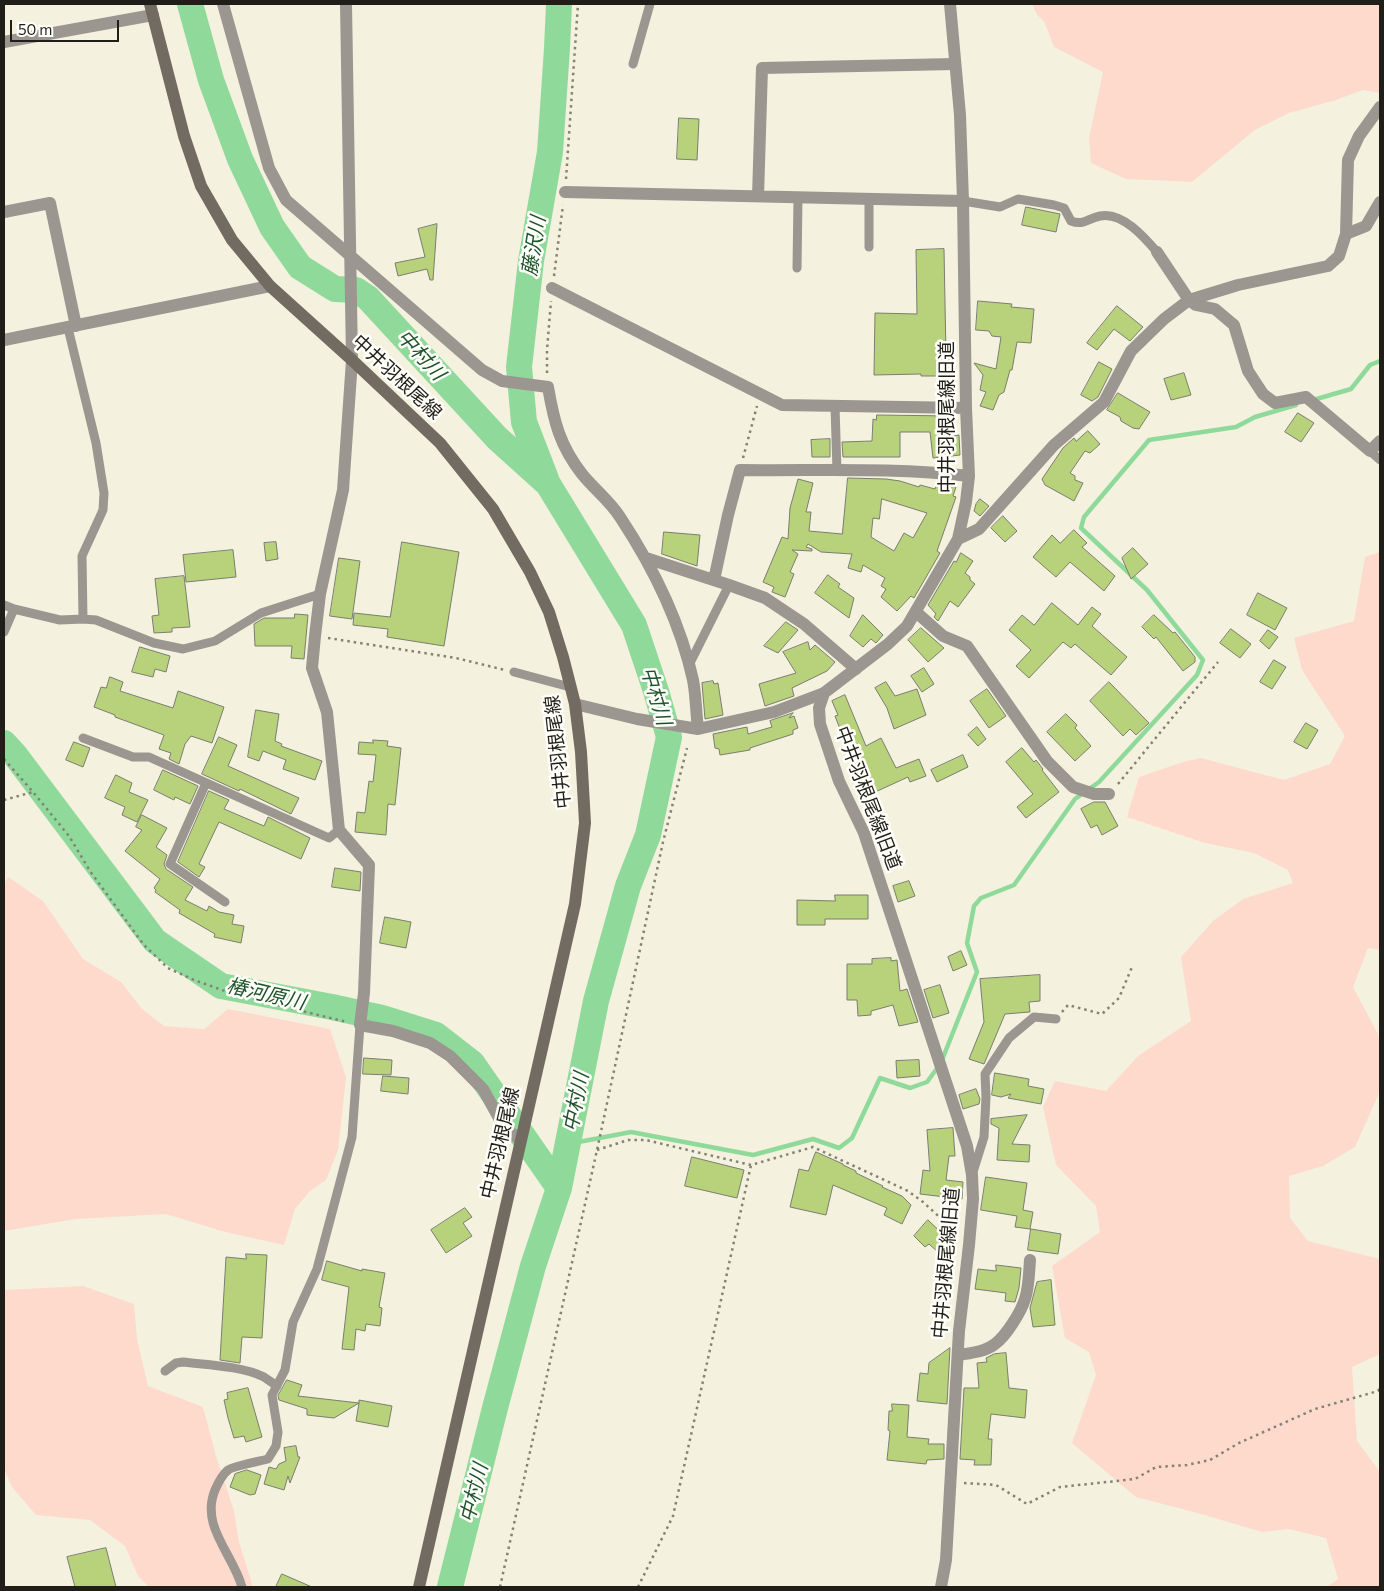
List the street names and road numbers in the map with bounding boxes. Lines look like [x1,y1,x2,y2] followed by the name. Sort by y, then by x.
[348,330,446,424] street label: 中井羽根尾線
[936,341,958,493] street label: 中井羽根尾線旧道
[541,694,575,810] street label: 中井羽根尾線
[830,723,906,873] street label: 中井羽根尾線旧道
[476,1085,524,1201] street label: 中井羽根尾線
[928,1186,964,1340] street label: 中井羽根尾線旧道

